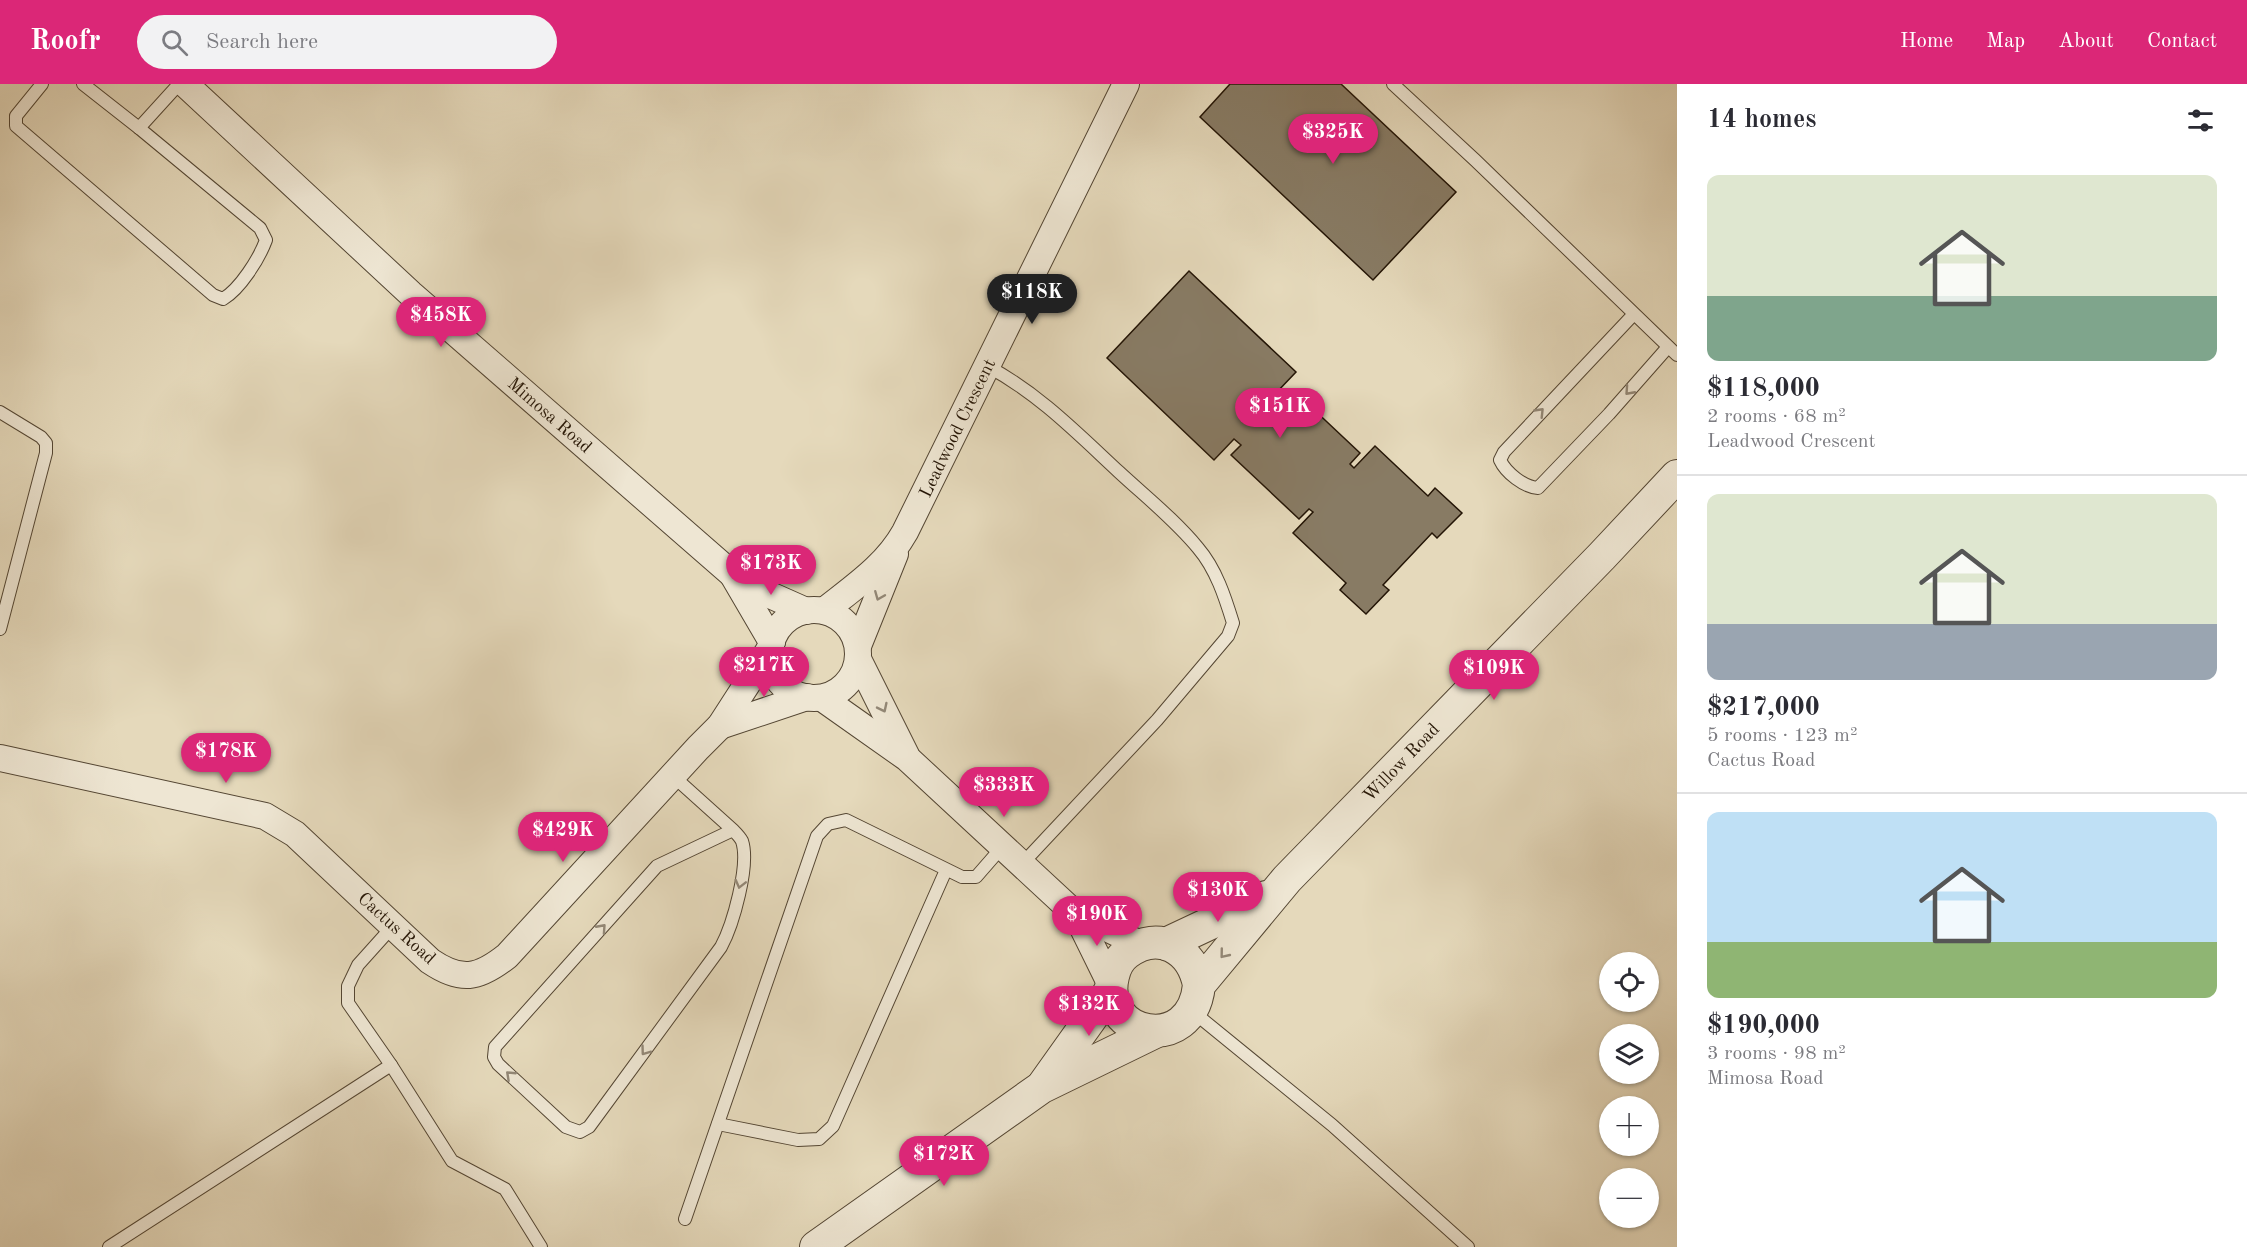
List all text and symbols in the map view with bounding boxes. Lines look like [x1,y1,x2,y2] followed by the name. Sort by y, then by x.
[137,15,557,69] search box
[158,26,191,59] icon: search
[30,28,101,56] text: Roofr
[206,31,318,53] text: Search here
[1900,31,1953,52] text: Home
[1986,31,2025,52] text: Map
[2058,31,2114,52] text: About
[2147,31,2217,52] text: Contact
[2184,104,2217,137] icon: filters
[1707,107,1816,133] text: 14 homes
[1291,114,1375,165] pin: $325K
[1302,123,1364,143] text: $325K
[1908,214,2016,322] icon: home
[990,274,1074,325] pin: $118K
[1001,283,1063,303] text: $118K
[399,297,483,348] pin: $458K
[410,306,472,326] text: $458K
[917,356,999,501] street label: Leadwood Crescent
[504,375,595,457] street label: Mimosa Road
[1707,376,1820,402] text: $118,000
[1625,384,1636,395] one-way arrow
[1238,388,1322,439] pin: $151K
[1249,397,1311,417] text: $151K
[1707,407,1846,427] text: 2 rooms · 68 m²
[1533,408,1544,419] one-way arrow
[1707,432,1876,452] text: Leadwood Crescent
[1908,533,2016,641] icon: home
[729,545,813,596] pin: $173K
[740,554,802,574] text: $173K
[874,590,886,601] one-way arrow
[722,647,806,698] pin: $217K
[1452,650,1536,701] pin: $109K
[733,656,795,676] text: $217K
[1463,659,1525,679] text: $109K
[1707,695,1820,721] text: $217,000
[875,702,887,713] one-way arrow
[1360,720,1443,805] street label: Willow Road
[1707,726,1857,746] text: 5 rooms · 123 m²
[184,733,268,784] pin: $178K
[195,742,257,762] text: $178K
[1707,751,1816,771] text: Cactus Road
[962,767,1046,818] pin: $333K
[973,776,1035,796] text: $333K
[521,812,605,863] pin: $429K
[532,821,594,841] text: $429K
[1908,851,2016,959] icon: home
[1176,872,1260,923] pin: $130K
[735,879,748,889] one-way arrow
[1187,881,1249,901] text: $130K
[354,889,439,968] street label: Cactus Road
[1055,896,1139,947] pin: $190K
[1066,905,1128,925] text: $190K
[595,924,606,934] one-way arrow
[1221,947,1232,958] one-way arrow
[1599,952,1659,1228] map controls
[1599,952,1659,1012] button: locate
[1047,986,1131,1037] pin: $132K
[1058,995,1120,1015] text: $132K
[1707,1013,1820,1039] text: $190,000
[1599,1024,1659,1084] button: layers
[1707,1044,1846,1064] text: 3 rooms · 98 m²
[641,1045,652,1056] one-way arrow
[1707,1069,1824,1089] text: Mimosa Road
[507,1071,517,1082] one-way arrow
[1599,1096,1659,1156] button: +
[902,1136,986,1187] pin: $172K
[913,1145,975,1165] text: $172K
[1599,1168,1659,1228] button: −

